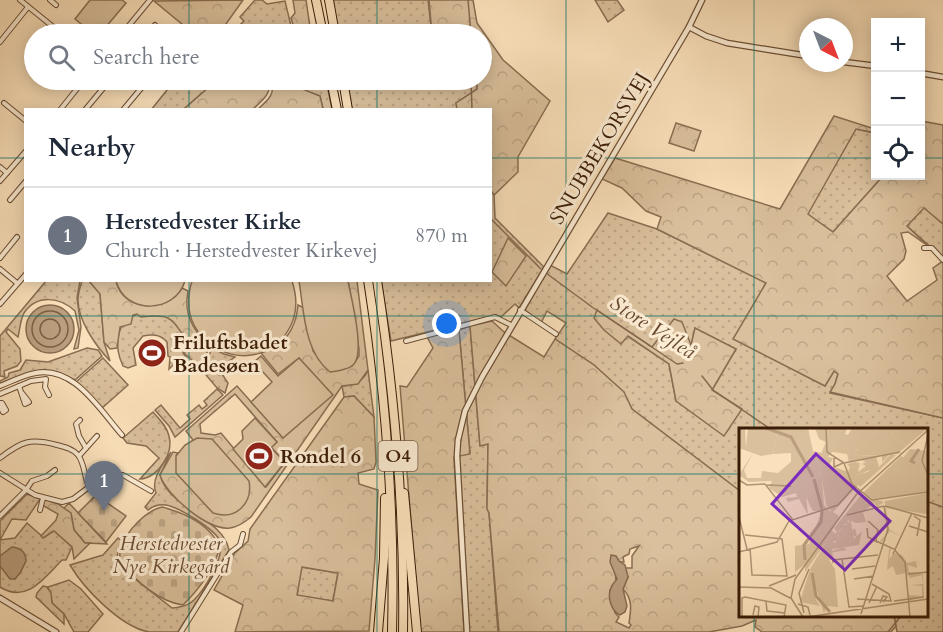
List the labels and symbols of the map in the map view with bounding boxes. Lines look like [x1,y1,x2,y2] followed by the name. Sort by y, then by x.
[799,18,853,72] north arrow
[543,67,655,229] street label: SNUBBEKORSVEJ
[604,289,702,366] water label: Store Vejleå
[432,309,461,338] your location
[173,329,287,379] place label: Friluftsbadet Badesøen
[136,337,168,369] sports icon: Friluftsbadet Badesøen
[739,428,928,617] inset map
[243,440,275,472] sports icon: Rondel 6
[378,441,418,471] road number: O4
[280,443,361,470] place label: Rondel 6
[84,462,124,511] pin: 1
[113,530,231,580] park label: Herstedvester Nye Kirkegård

